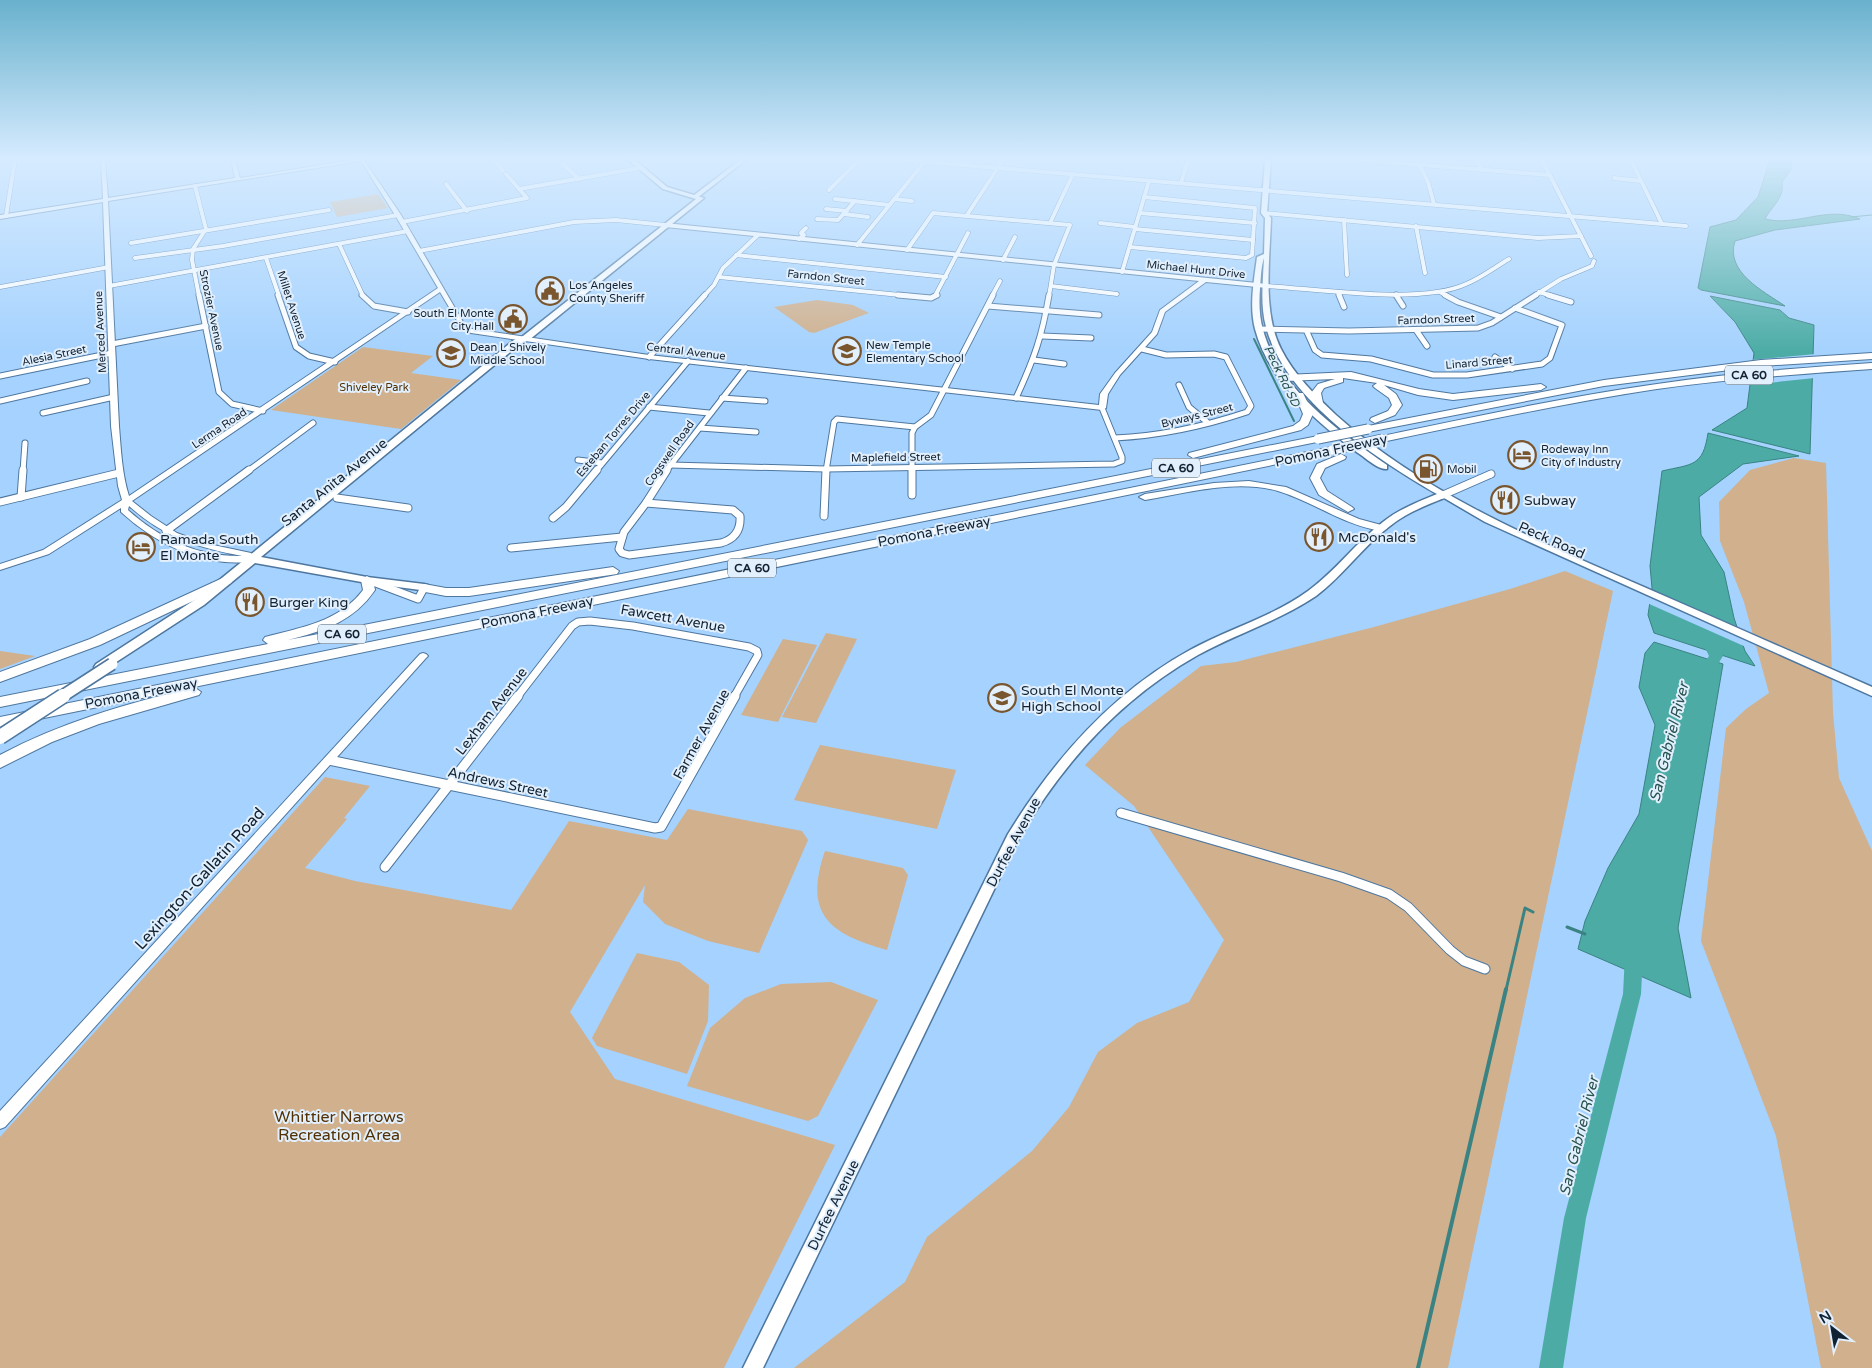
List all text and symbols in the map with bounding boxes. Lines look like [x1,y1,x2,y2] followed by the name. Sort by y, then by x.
[1146,258,1246,281] street label: Michael Hunt Drive
[787,267,865,288] street label: Farndon Street
[197,268,226,352] street label: Strozier Avenue
[274,269,309,341] street label: Millet Avenue
[535,276,565,306] public building icon: Los Angeles County Sheriff
[569,279,645,305] place label: Los Angeles County Sheriff
[92,291,109,373] street label: Merced Avenue
[498,304,528,334] public building icon: South El Monte City Hall
[413,307,494,333] place label: South El Monte City Hall
[1397,312,1475,327] street label: Farndon Street
[832,336,862,366] school or university icon: New Temple Elementary School
[436,338,466,368] school or university icon: Dean L Shively Middle School
[866,339,964,365] place label: New Temple Elementary School
[646,340,726,363] street label: Central Avenue
[470,341,546,367] place label: Dean L Shively Middle School
[21,342,88,369] street label: Alesia Street
[1261,343,1303,410] water label: Peck Rd SD
[1445,353,1513,372] street label: Linard Street
[1725,366,1773,384] road number: CA 60
[339,381,409,394] park label: Shiveley Park
[574,389,653,480] street label: Esteban Torres Drive
[1160,400,1234,431] street label: Byways Street
[189,405,249,452] street label: Lerma Road
[642,418,697,489] street label: Cogswell Road
[1273,430,1389,471] street label: Pomona Freeway
[278,435,391,530] street label: Santa Anita Avenue
[1507,440,1537,470] hotel icon: Rodeway Inn City of Industry
[1541,443,1621,469] place label: Rodeway Inn City of Industry
[851,450,941,465] street label: Maplefield Street
[1413,454,1443,484] fuel station icon: Mobil
[1152,458,1200,478] road number: CA 60
[1447,463,1477,476] place label: Mobil
[1490,485,1520,515] restaurant icon: Subway
[1524,492,1577,509] place label: Subway
[876,512,992,551] street label: Pomona Freeway
[1516,518,1588,563] street label: Peck Road
[1304,522,1334,552] restaurant icon: McDonald's
[1338,529,1416,546] place label: McDonald's
[160,531,258,564] place label: Ramada South El Monte
[126,532,156,562] hotel icon: Ramada South El Monte
[728,558,776,578] road number: CA 60
[235,587,265,617] restaurant icon: Burger King
[479,592,595,633] street label: Pomona Freeway
[269,594,348,611] place label: Burger King
[619,601,727,636] street label: Fawcett Avenue
[318,624,366,644] road number: CA 60
[452,664,531,758] street label: Lexham Avenue
[83,674,199,713] street label: Pomona Freeway
[1646,678,1693,803] water label: San Gabriel River
[1021,682,1124,715] place label: South El Monte High School
[987,683,1017,713] school or university icon: South El Monte High School
[670,686,733,782] street label: Farmer Avenue
[446,764,550,802] street label: Andrews Street
[983,795,1044,890] street label: Durfee Avenue
[131,803,269,954] street label: Lexington-Gallatin Road
[1556,1072,1603,1197] water label: San Gabriel River
[274,1107,404,1145] park label: Whittier Narrows Recreation Area
[804,1157,863,1253] street label: Durfee Avenue
[1807,1303,1857,1353] north arrow
[1816,1307,1835,1327] text: N

